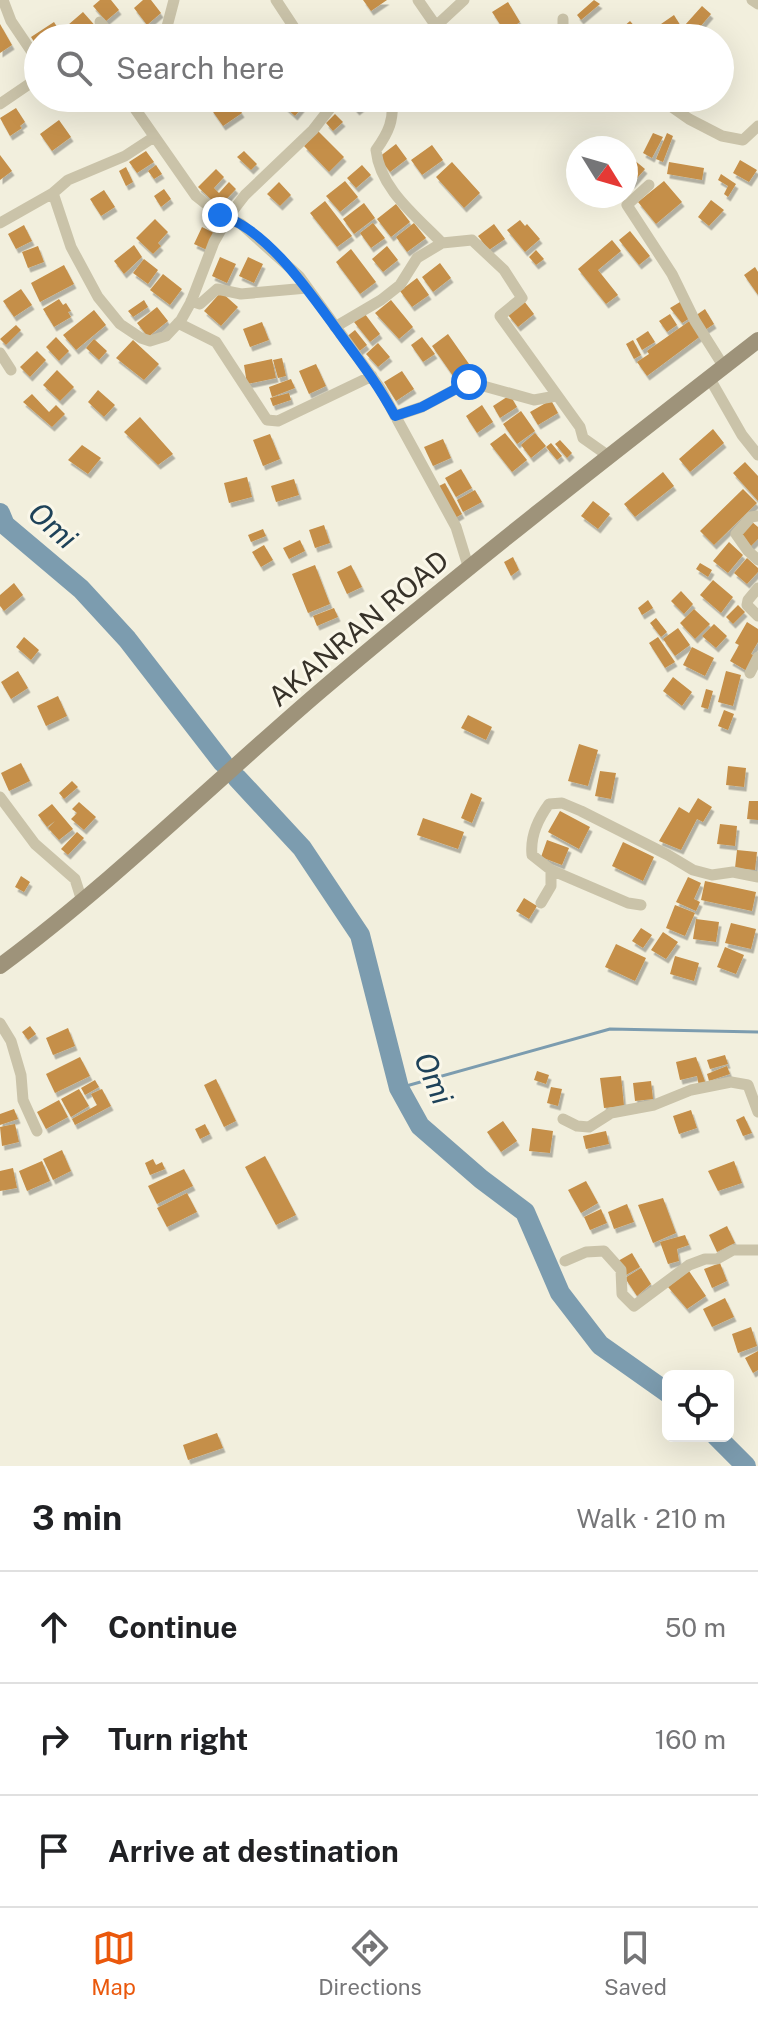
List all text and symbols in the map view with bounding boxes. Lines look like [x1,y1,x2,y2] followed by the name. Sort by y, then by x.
[24,24,734,112] search box
[52,46,96,90] icon: search
[116,50,284,86] text: Search here
[566,136,638,208] north arrow
[202,197,238,233] route end
[451,364,487,400] route start
[21,494,85,557] water label: Omi
[261,543,455,713] street label: AKANRAN ROAD
[407,1046,461,1110] water label: Omi
[662,1370,734,1442] map controls
[662,1370,734,1442] button: locate
[32,1498,122,1538] text: 3 min
[576,1503,726,1534] text: Walk · 210 m
[32,1605,76,1649] icon: ahead
[108,1609,238,1645] text: Continue
[665,1612,726,1643] text: 50 m
[32,1717,76,1761] icon: right
[108,1721,248,1757] text: Turn right
[655,1724,726,1755] text: 160 m
[32,1829,76,1873] icon: arrive
[108,1833,399,1869] text: Arrive at destination
[91,1926,136,2000] tab: Map
[318,1926,422,2000] tab: Directions
[604,1926,667,2000] tab: Saved

